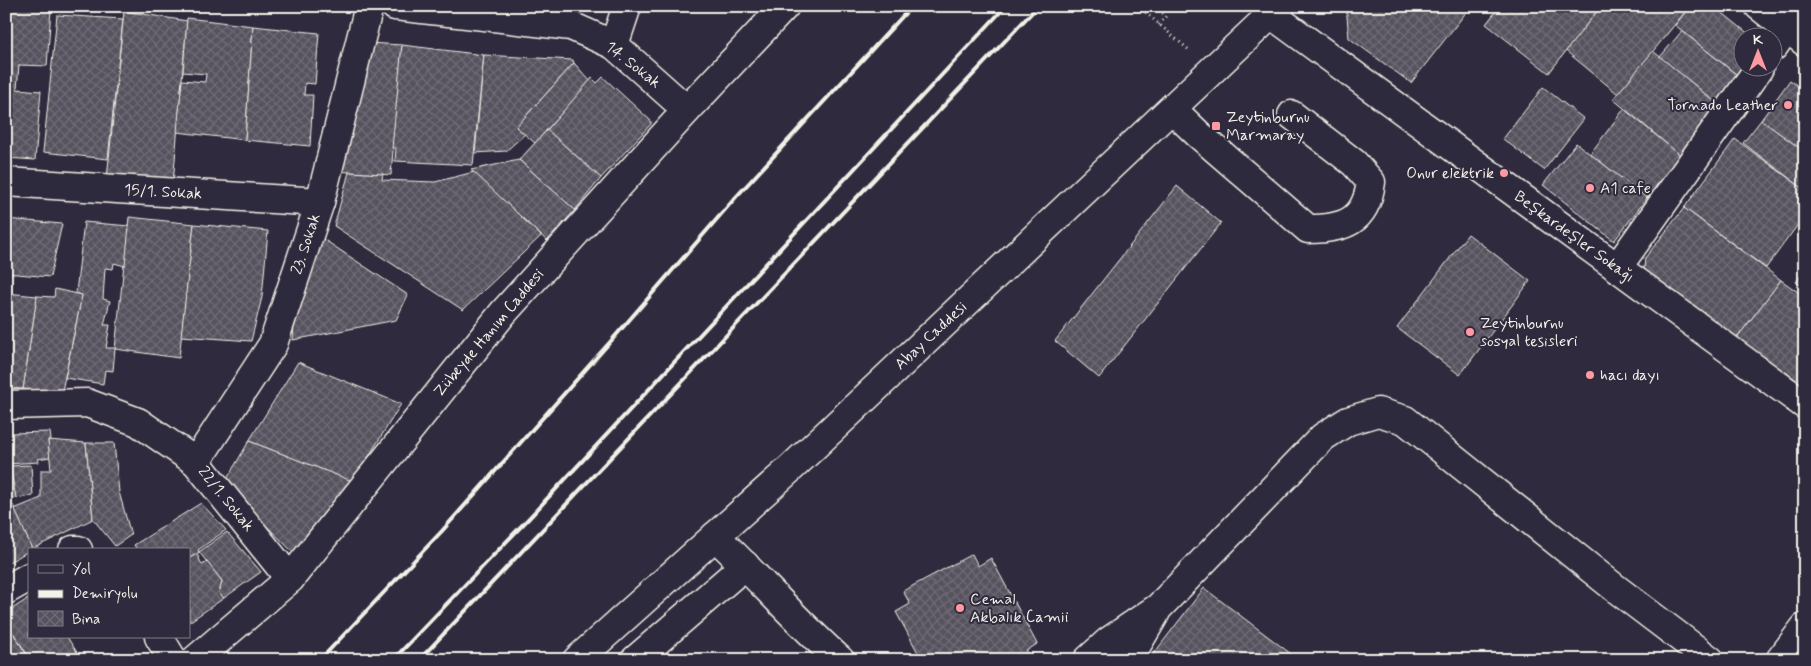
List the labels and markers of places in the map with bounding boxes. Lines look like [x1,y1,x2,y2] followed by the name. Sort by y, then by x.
[1667,95,1778,116] place label: Tornado Leather
[1782,99,1794,111] marker: Tornado Leather
[1226,107,1310,146] place label: Zeytinburnu Marmaray
[1210,120,1222,132] marker: Zeytinburnu Marmaray
[1406,163,1494,184] place label: Onur elektrik
[1498,167,1510,179] marker: Onur elektrik
[1600,178,1651,199] place label: A1 cafe
[1584,182,1596,194] marker: A1 cafe
[1480,313,1578,352] place label: Zeytinburnu sosyal tesisleri
[1464,326,1476,338] marker: Zeytinburnu sosyal tesisleri
[1600,365,1660,386] place label: hacı dayı
[1584,369,1596,381] marker: hacı dayı
[970,589,1069,628] place label: Cemal Akbalık Camii
[954,602,966,614] marker: Cemal Akbalık Camii

